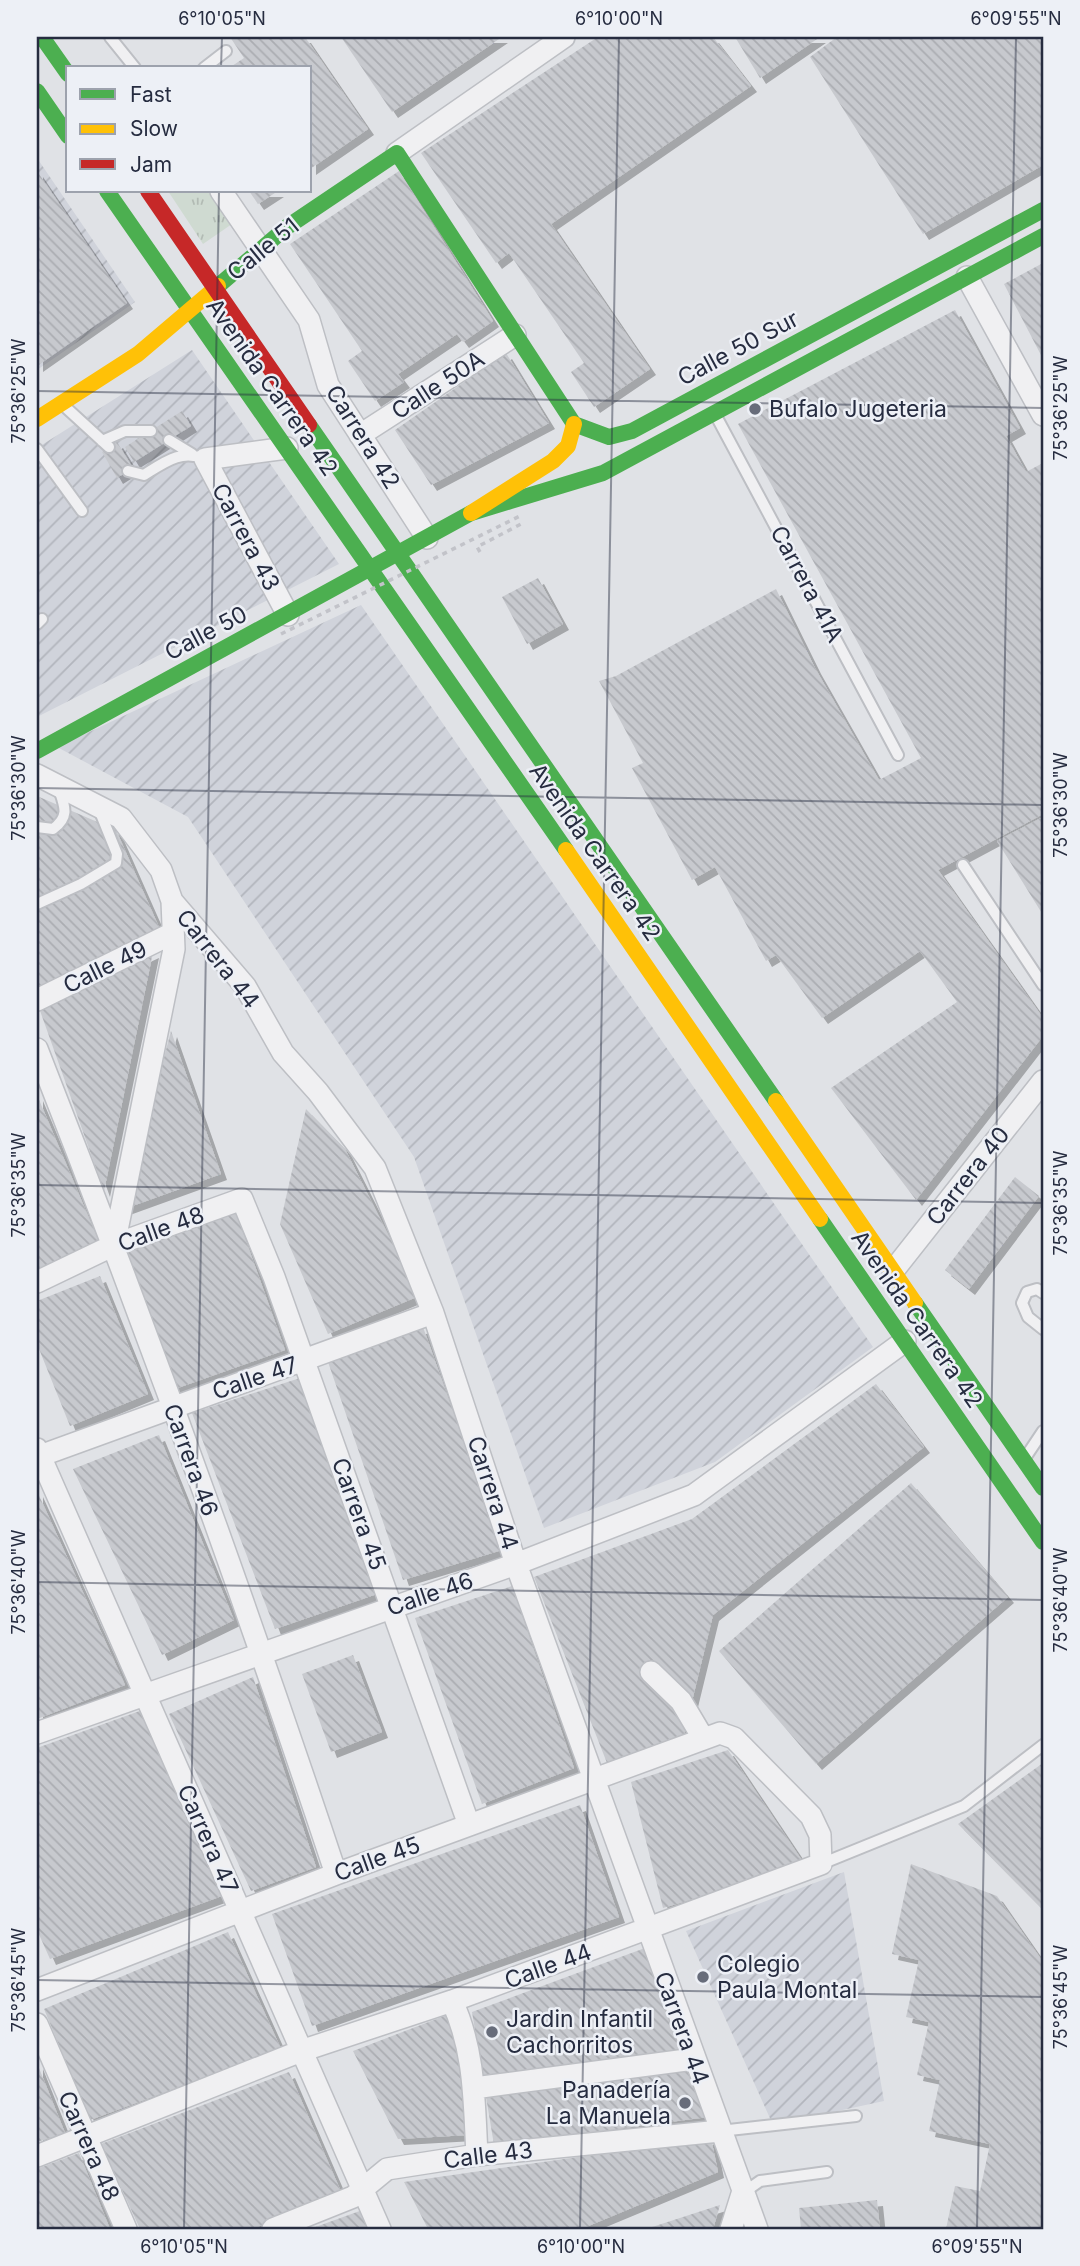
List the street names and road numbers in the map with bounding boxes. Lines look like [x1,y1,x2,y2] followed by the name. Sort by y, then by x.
[222,212,304,286] street label: Calle 51
[200,293,344,481] street label: Avenida Carrera 42
[673,304,803,392] street label: Calle 50 Sur
[386,345,490,425] street label: Calle 50A
[320,380,406,494] street label: Carrera 42
[206,479,286,595] street label: Carrera 43
[765,521,849,647] street label: Carrera 41A
[160,600,252,666] street label: Calle 50
[523,758,667,946] street label: Avenida Carrera 42
[171,904,265,1014] street label: Carrera 44
[58,935,152,999] street label: Calle 49
[921,1121,1015,1231] street label: Carrera 40
[114,1200,208,1258] street label: Calle 48
[845,1225,989,1413] street label: Avenida Carrera 42
[209,1350,301,1406] street label: Calle 47
[158,1400,224,1520] street label: Carrera 46
[461,1432,525,1554] street label: Carrera 44
[326,1454,392,1574] street label: Carrera 45
[383,1566,477,1622] street label: Calle 46
[172,1780,244,1898] street label: Carrera 47
[330,1831,424,1887] street label: Calle 45
[501,1937,595,1995] street label: Calle 44
[649,1968,715,2088] street label: Carrera 44
[52,2087,126,2205] street label: Carrera 48
[442,2136,534,2174] street label: Calle 43

